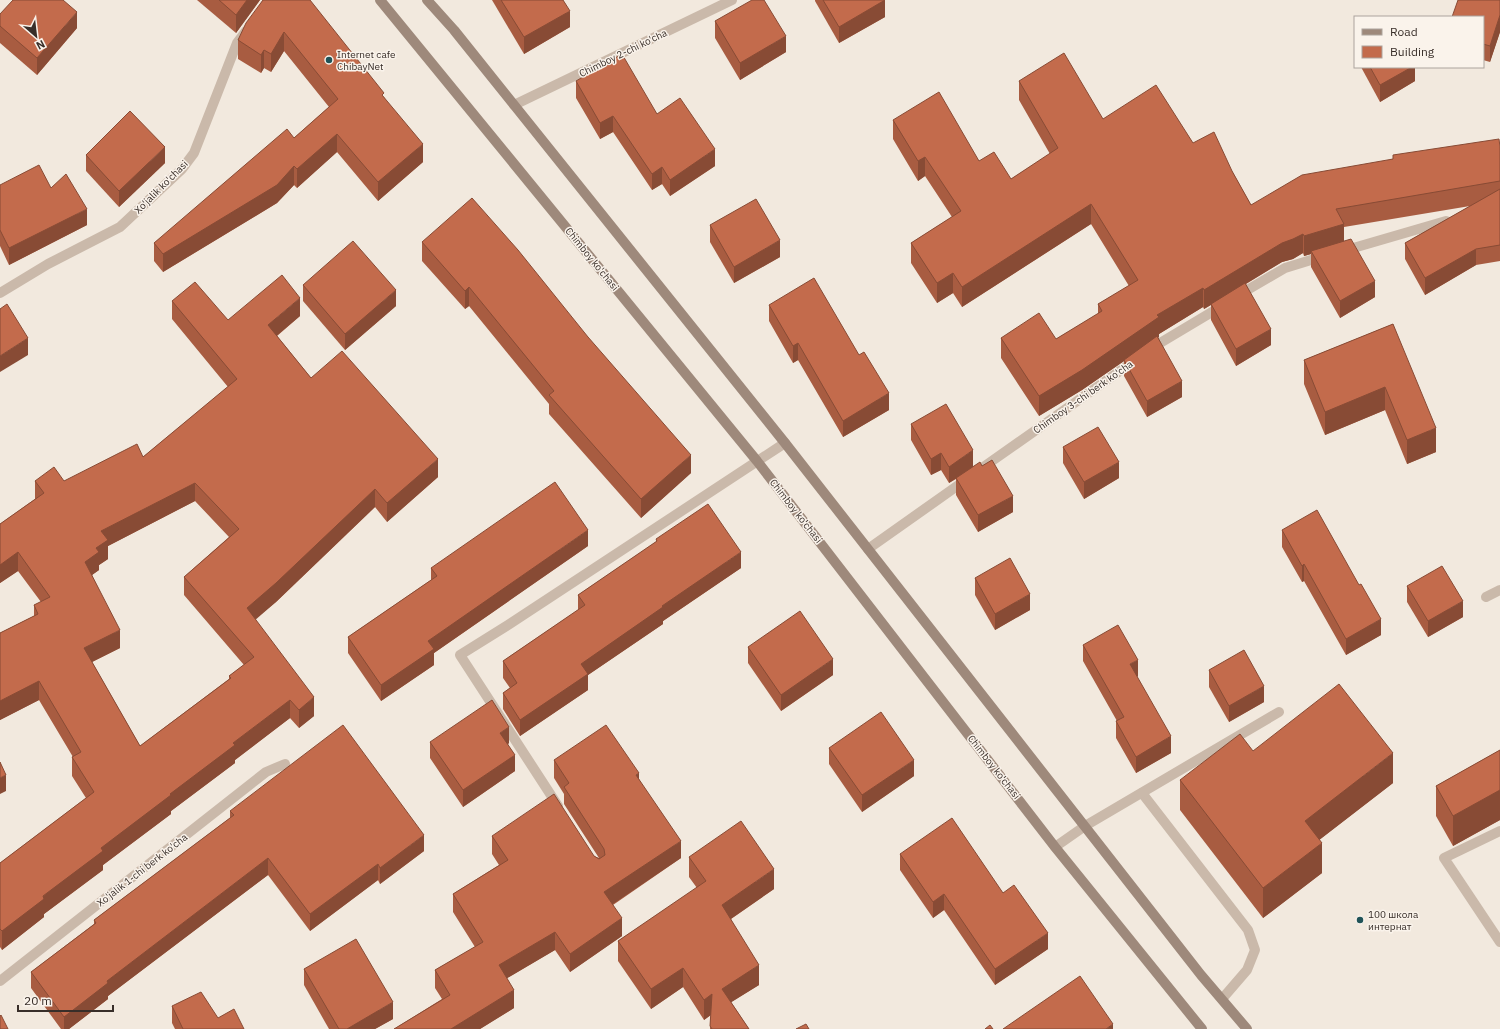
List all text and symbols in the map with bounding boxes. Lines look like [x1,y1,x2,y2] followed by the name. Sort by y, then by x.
[16,16,56,56] north arrow
[1354,16,1484,68] legend
[1390,24,1418,39] text: Road
[577,26,670,80] street label: Chimboy 2-chi ko'cha
[34,37,47,53] text: N
[1390,44,1435,59] text: Building
[337,48,396,73] place label: Internet cafe ChibayNet
[324,55,334,65] marker: Internet cafe ChibayNet
[131,157,191,217] street label: Xo'jalik ko'chasi
[562,225,622,293] street label: Chimboy ko'chasi
[1031,357,1136,436] street label: Chimboy 3-chi berk ko'cha
[767,476,825,546] street label: Chimboy ko'chasi
[965,732,1023,802] street label: Chimboy ko'chasi
[94,830,190,909] street label: Xo'jalik 1-chi berk ko'cha
[1368,908,1419,933] place label: 100 школа интернат
[1355,915,1365,925] marker: 100 школа интернат
[18,987,113,1013] scale bar
[24,993,52,1008] text: 20 m

